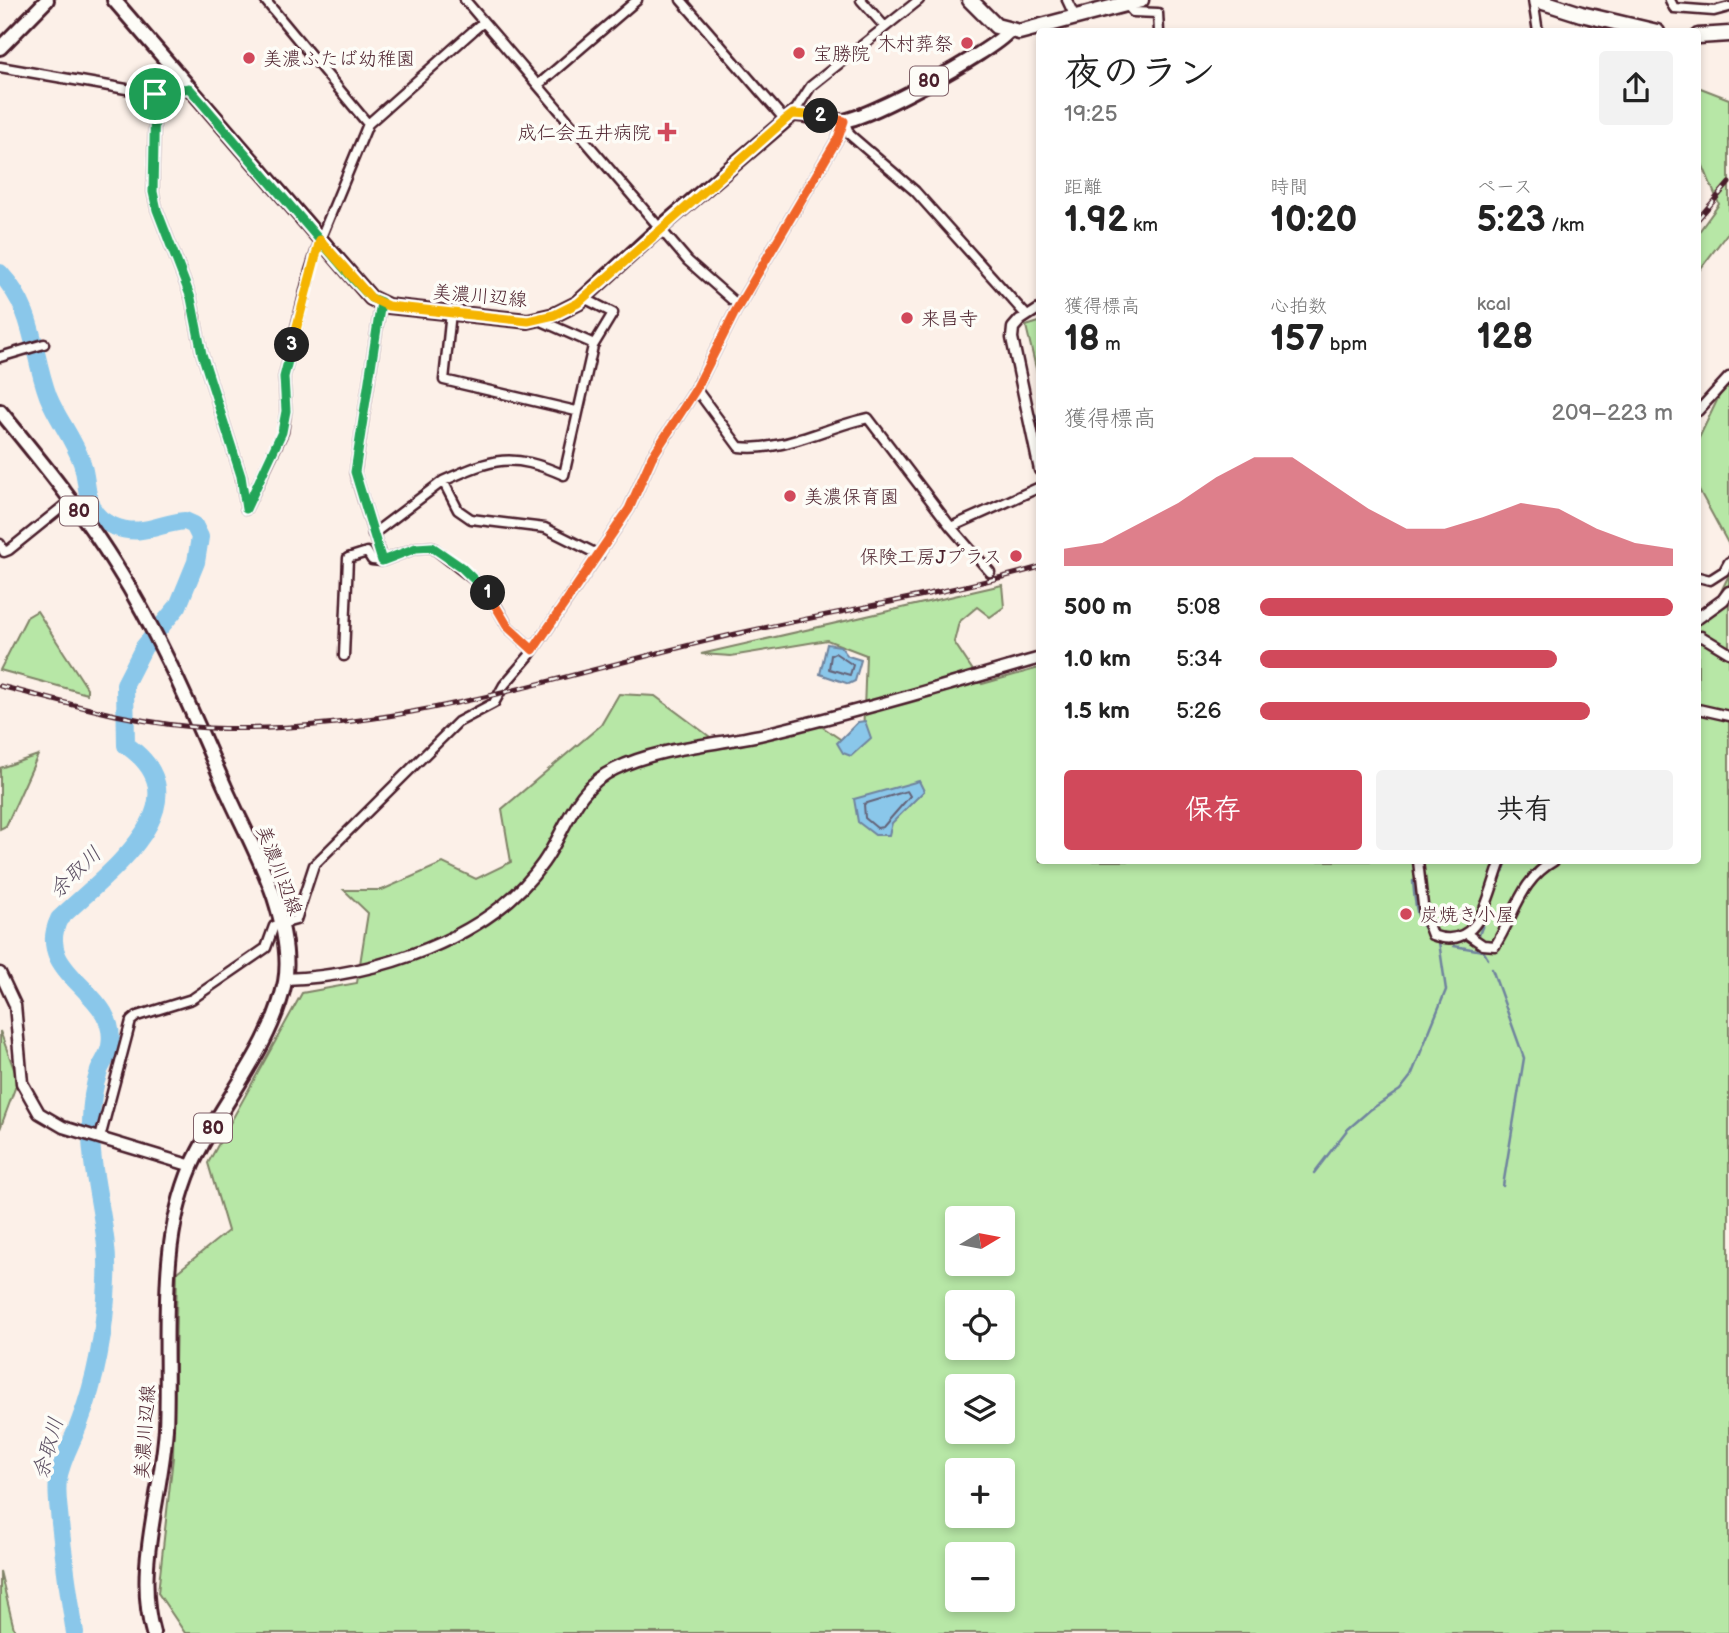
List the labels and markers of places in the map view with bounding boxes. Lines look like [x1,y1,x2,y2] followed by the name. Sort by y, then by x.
[877,33,953,56] place label: 木村葬祭
[959,35,975,51] marker: 木村葬祭
[813,43,870,66] place label: 宝勝院
[791,45,807,61] marker: 宝勝院
[263,48,415,71] place label: 美濃ふたば幼稚園
[241,50,257,66] marker: 美濃ふたば幼稚園
[125,64,185,124] pin
[804,99,838,134] pin: 2
[518,122,651,145] place label: 成仁会五井病院
[657,122,677,142] marker: 成仁会五井病院
[921,308,978,331] place label: 来昌寺
[899,310,915,326] marker: 来昌寺
[274,328,310,362] pin: 3
[804,486,899,509] place label: 美濃保育園
[782,488,798,504] marker: 美濃保育園
[859,546,1002,569] place label: 保険工房Jプラス
[1008,548,1024,564] marker: 保険工房Jプラス
[470,576,505,610] pin: 1
[1420,904,1515,927] place label: 炭焼き小屋
[1398,906,1414,922] marker: 炭焼き小屋

